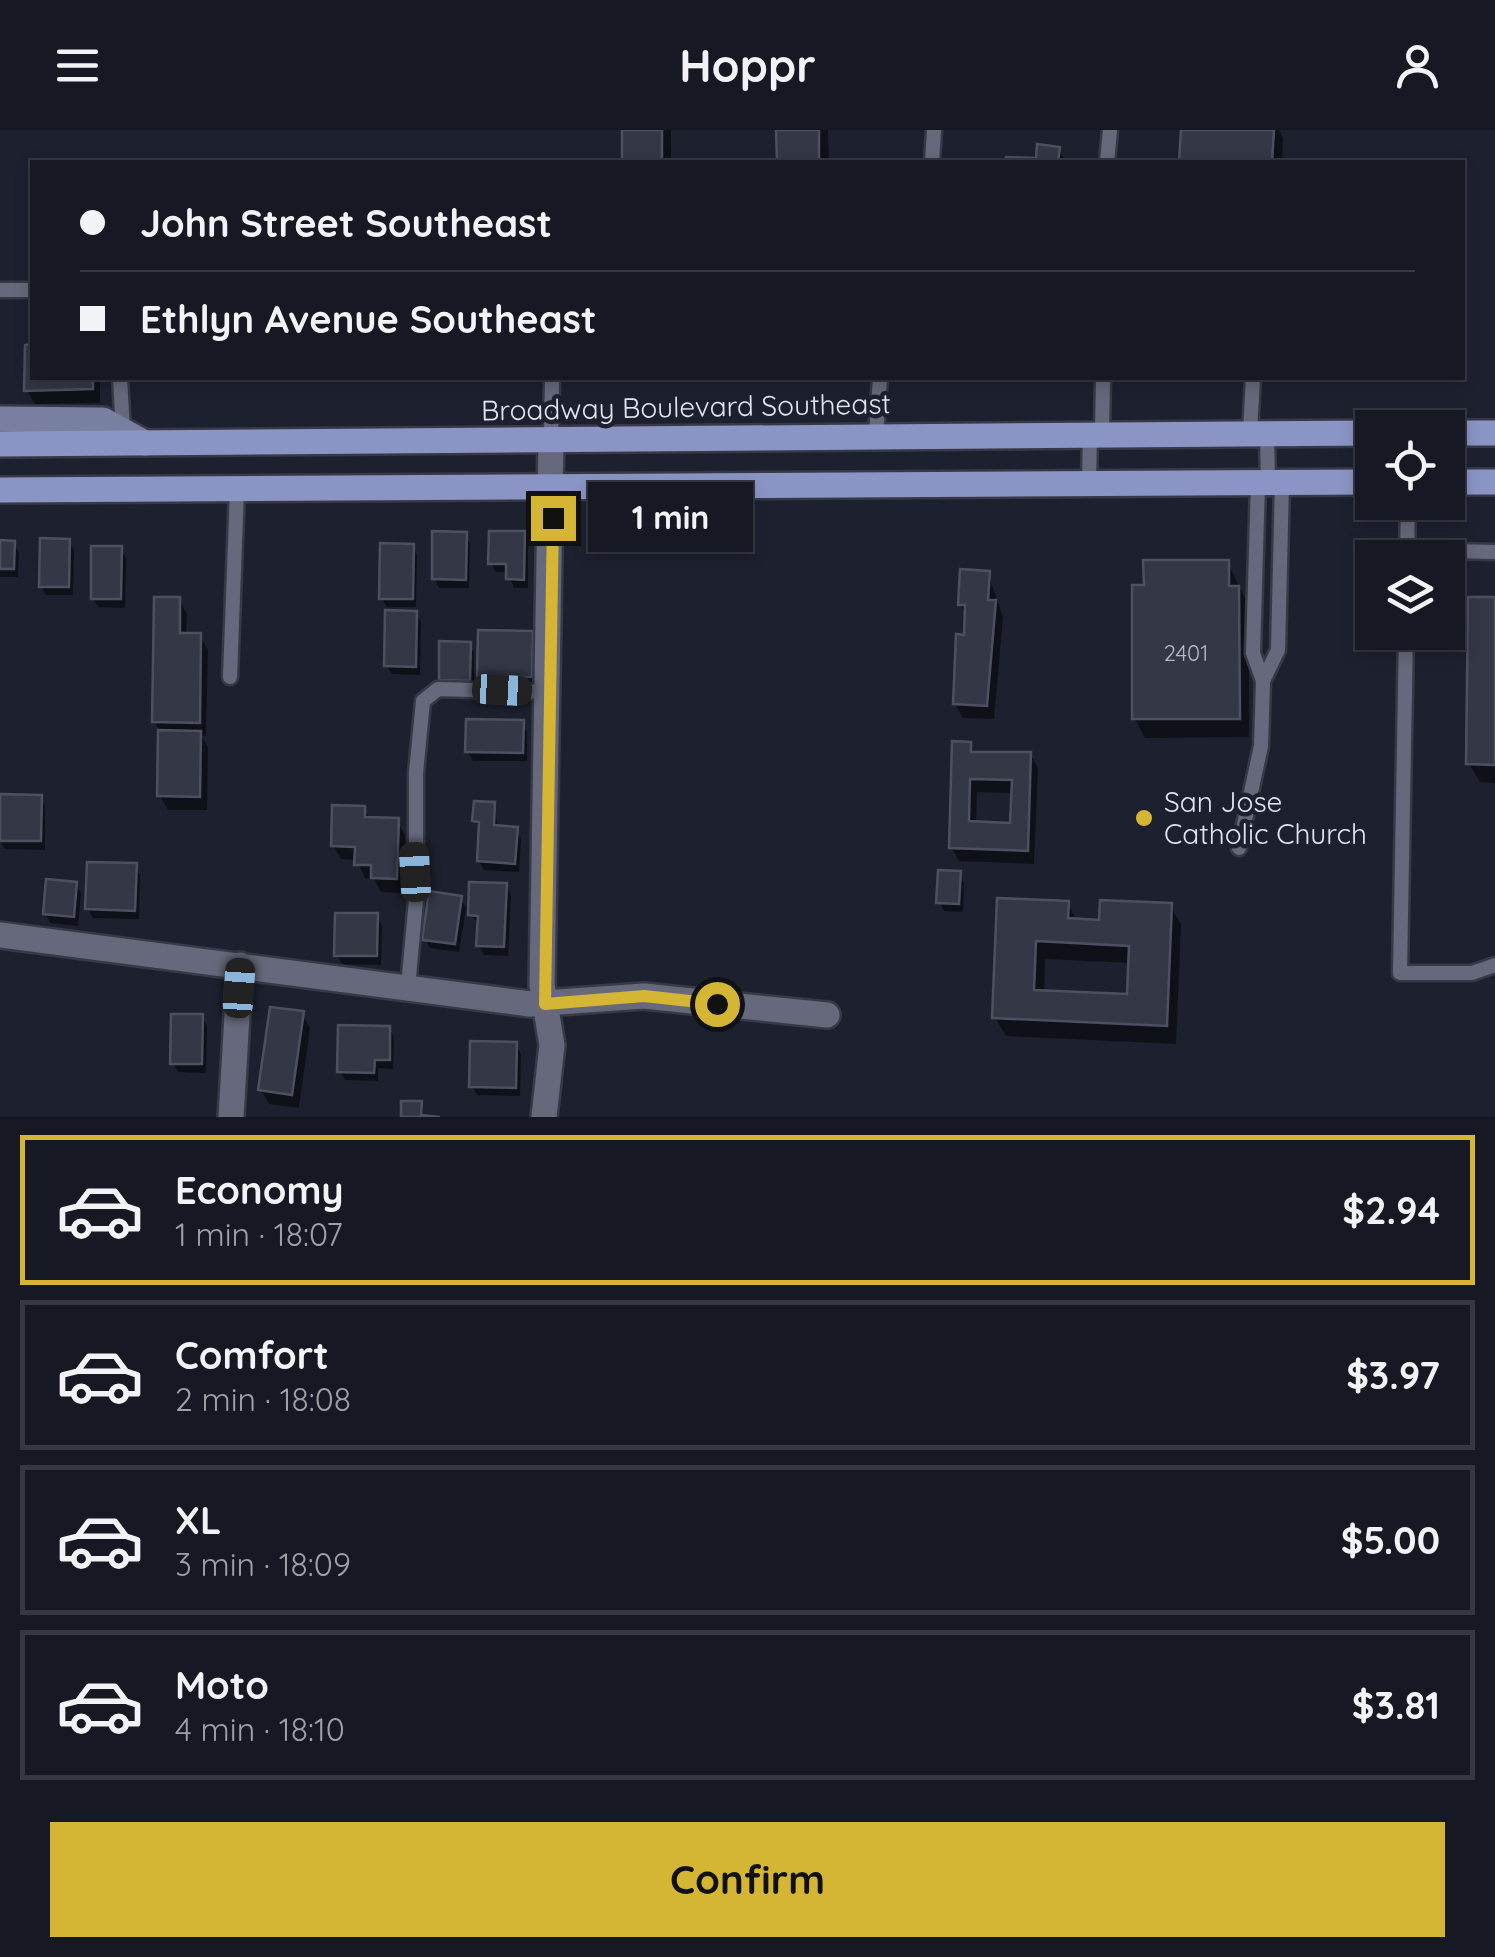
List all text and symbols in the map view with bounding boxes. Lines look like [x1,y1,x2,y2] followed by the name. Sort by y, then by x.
[679,37,816,93] text: Hoppr
[50,38,105,93] icon: menu
[1390,38,1445,93] icon: person
[140,199,552,247] text: John Street Southeast
[140,295,596,343] text: Ethlyn Avenue Southeast
[481,385,891,428] street label: Broadway Boulevard Southeast
[1355,410,1465,650] map controls
[1355,410,1465,520] button: locate
[588,483,753,553] callout: 1 min
[531,496,576,541] route end
[632,497,709,537] text: 1 min
[1355,540,1465,650] button: layers
[1164,639,1208,667] house number: 2401
[471,673,533,707] car
[1164,784,1367,851] place label: San Jose Catholic Church
[1133,807,1155,829] marker: San Jose Catholic Church
[398,841,432,903] car
[222,957,256,1019] car
[695,982,740,1027] route start
[55,1165,145,1255] icon: car
[175,1166,344,1214] text: Economy
[1342,1186,1440,1234] text: $2.94
[175,1214,343,1254] text: 1 min · 18:07
[55,1330,145,1420] icon: car
[175,1331,329,1379] text: Comfort
[1346,1351,1440,1399] text: $3.97
[175,1379,351,1419] text: 2 min · 18:08
[55,1495,145,1585] icon: car
[175,1496,221,1544] text: XL
[1341,1516,1440,1564] text: $5.00
[175,1544,351,1584] text: 3 min · 18:09
[55,1660,145,1750] icon: car
[175,1661,269,1709] text: Moto
[1352,1681,1440,1729] text: $3.81
[175,1709,345,1749] text: 4 min · 18:10
[50,1822,1445,1937] button: Confirm

